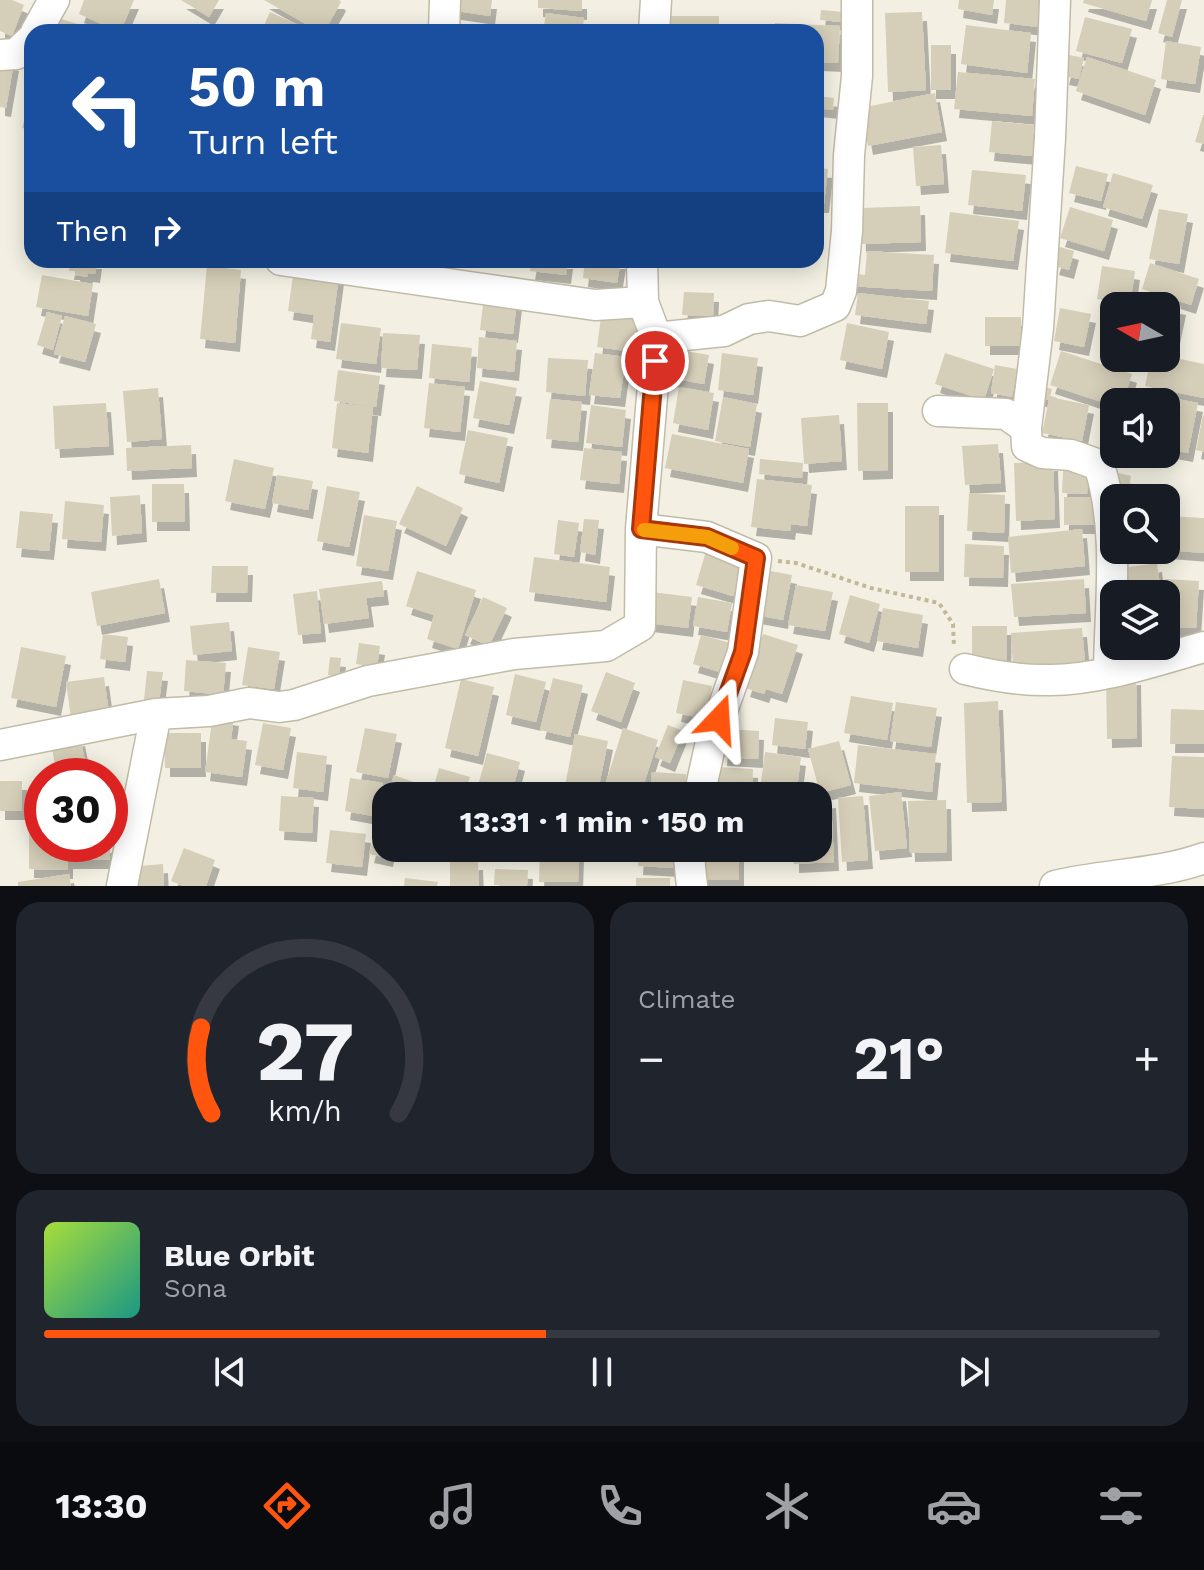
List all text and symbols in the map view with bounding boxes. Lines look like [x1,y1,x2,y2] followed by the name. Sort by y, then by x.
[188,54,325,120] text: 50 m
[56,56,160,160] icon: left
[188,121,338,163] text: Turn left
[144,208,188,252] icon: right
[56,213,128,248] text: Then
[1100,292,1180,372] north arrow
[1100,292,1180,660] map controls
[621,327,689,395] pin
[633,339,677,383] icon: arrive
[1100,388,1180,468] button: sound
[1100,484,1180,564] button: search
[1100,580,1180,660] button: layers
[677,677,761,761] position arrow
[24,758,128,862] speed limit sign: 30
[460,804,744,839] text: 13:31 · 1 min · 150 m
[638,984,736,1014] text: Climate
[256,1003,354,1100] text: 27
[853,1023,945,1094] text: 21°
[638,1033,665,1085] text: −
[1133,1033,1160,1085] text: +
[268,1094,342,1128] text: km/h
[164,1238,314,1273] text: Blue Orbit
[164,1273,227,1303] text: Sona
[208,1350,252,1394] icon: previous
[580,1350,624,1394] icon: pause
[952,1350,996,1394] icon: next
[259,1478,315,1534] icon: directions
[425,1478,481,1534] icon: music
[592,1478,648,1534] icon: phone
[759,1478,815,1534] icon: climate
[926,1478,982,1534] icon: car
[1093,1478,1149,1534] icon: filters
[55,1485,148,1527] text: 13:30

